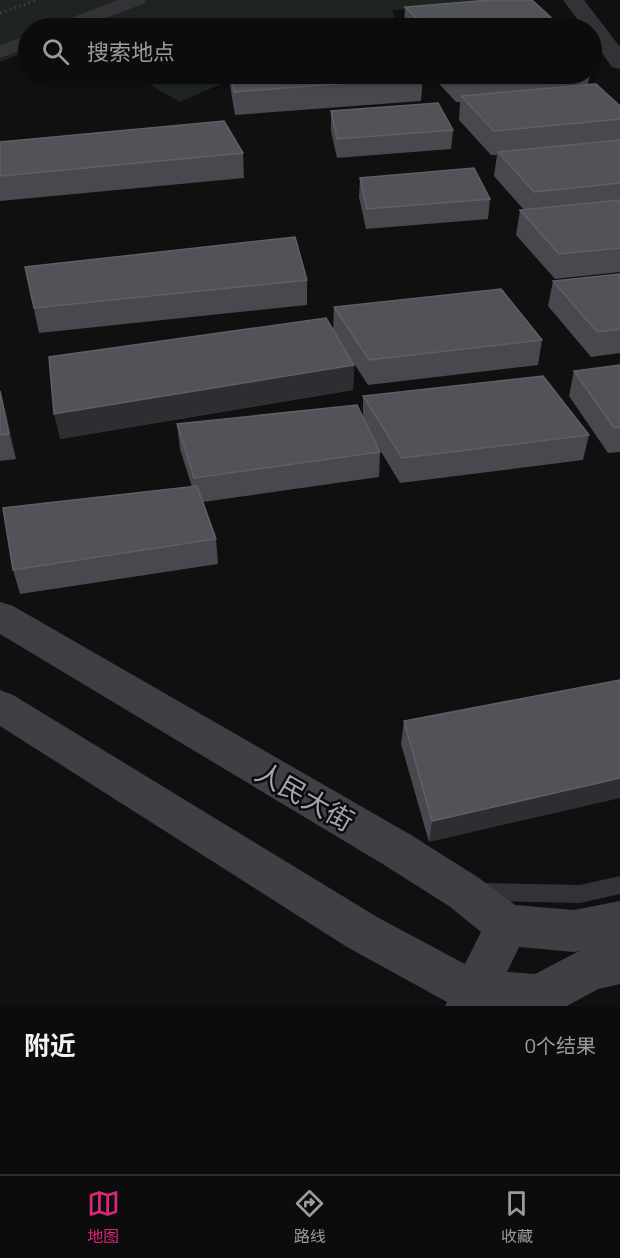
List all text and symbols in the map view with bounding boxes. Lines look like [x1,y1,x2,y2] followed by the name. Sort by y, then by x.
[18,18,602,84] search box
[39,35,72,68] icon: search
[87,35,175,69] text: 搜索地点
[248,751,362,841] street label: 人民大街
[24,1026,76,1065] text: 附近
[525,1030,596,1061] text: 0个结果
[87,1187,120,1248] tab: 地图
[293,1187,326,1248] tab: 路线
[500,1187,533,1248] tab: 收藏

